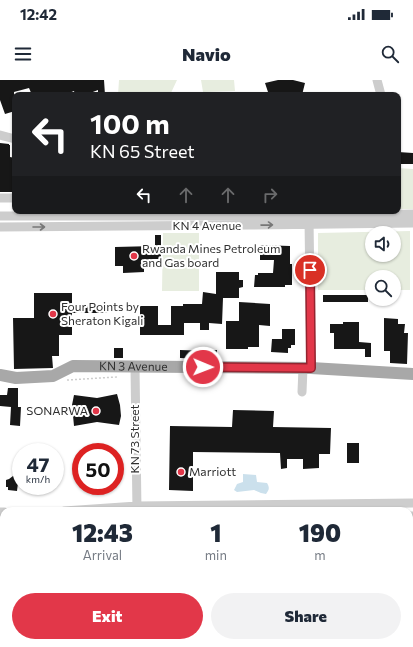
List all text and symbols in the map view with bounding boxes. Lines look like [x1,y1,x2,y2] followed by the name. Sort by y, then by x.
[20,5,57,23] text: 12:42
[12,43,34,65] icon: menu
[182,43,231,65] text: Navio
[379,43,401,65] icon: search
[90,106,170,140] text: 100 m
[24,108,76,160] icon: left
[90,140,195,162] text: KN 65 Street
[133,184,155,206] icon: left
[175,184,197,206] icon: ahead
[217,184,239,206] icon: ahead
[259,184,281,206] icon: right
[173,218,241,232] street label: KN 4 Avenue
[260,221,273,229] one-way arrow
[32,223,45,231] one-way arrow
[365,226,401,306] map controls
[365,226,401,262] button: sound
[142,241,280,269] place label: Rwanda Mines Petroleum and Gas board
[129,251,139,261] marker: Rwanda Mines Petroleum and Gas board
[293,253,327,287] pin
[299,259,321,281] icon: arrive
[365,270,401,306] button: search
[61,299,143,327] place label: Four Points by Sheraton Kigali
[48,309,58,319] marker: Four Points by Sheraton Kigali
[182,346,224,388] position arrow
[99,358,168,373] street label: KN 3 Avenue
[26,403,88,417] place label: SONARWA
[127,405,141,473] street label: KN 73 Street
[91,406,101,416] marker: SONARWA
[72,443,124,495] speed limit sign: 50
[27,452,49,476] text: 47
[189,464,236,478] place label: Marriott
[176,467,186,477] marker: Marriott
[26,473,50,485] text: km/h
[72,518,133,547] text: 12:43
[210,518,221,547] text: 1
[299,518,341,547] text: 190
[83,547,122,563] text: Arrival
[205,547,227,563] text: min
[314,547,326,563] text: m
[12,593,203,639] button: Exit
[211,593,401,639] button: Share

